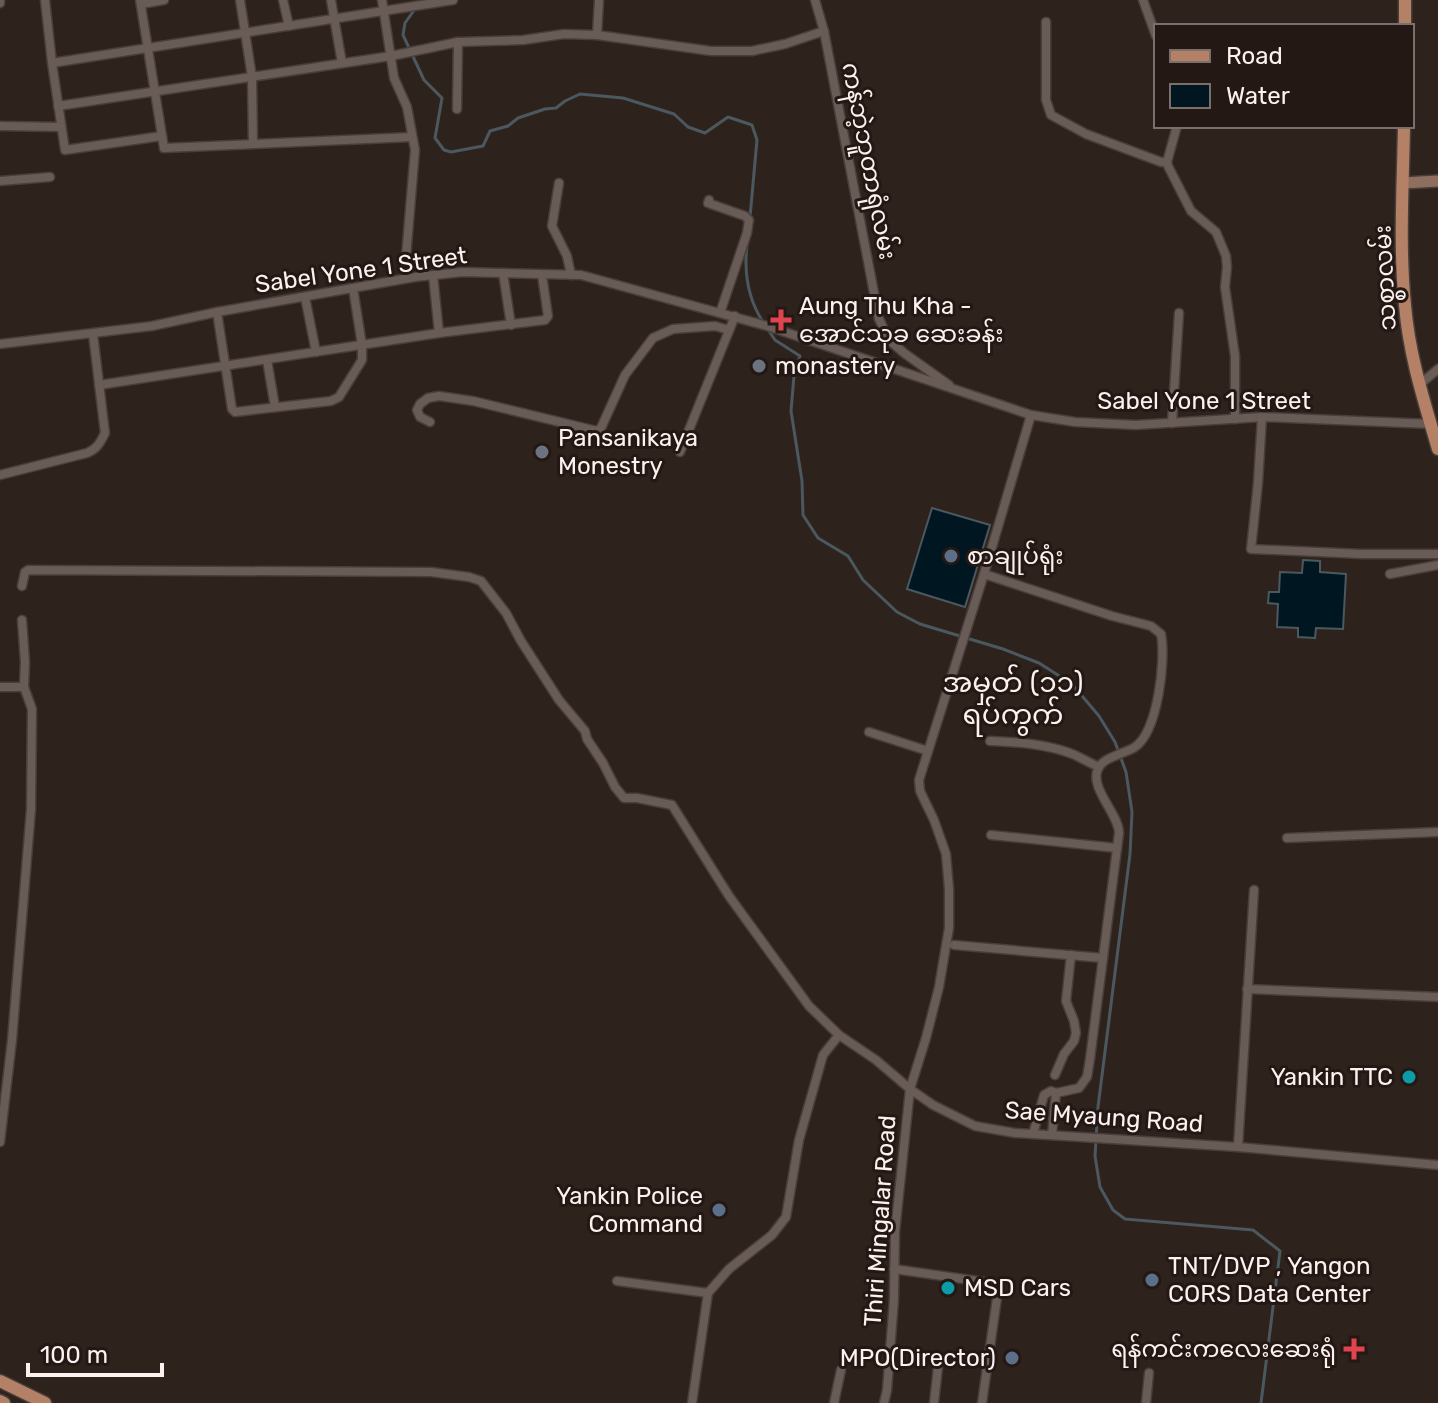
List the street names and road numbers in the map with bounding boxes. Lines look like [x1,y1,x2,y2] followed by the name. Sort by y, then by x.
[831,60,904,263] street label: ကန်ဘဲ့ဘူတာရုံလမ်း
[1366,224,1407,332] street label: သစ္စာလမ်း
[253,241,469,299] street label: Sabel Yone 1 Street
[1097,387,1311,415] street label: Sabel Yone 1 Street
[1004,1096,1204,1138] street label: Sae Myaung Road
[859,1114,901,1328] street label: Thiri Mingalar Road

